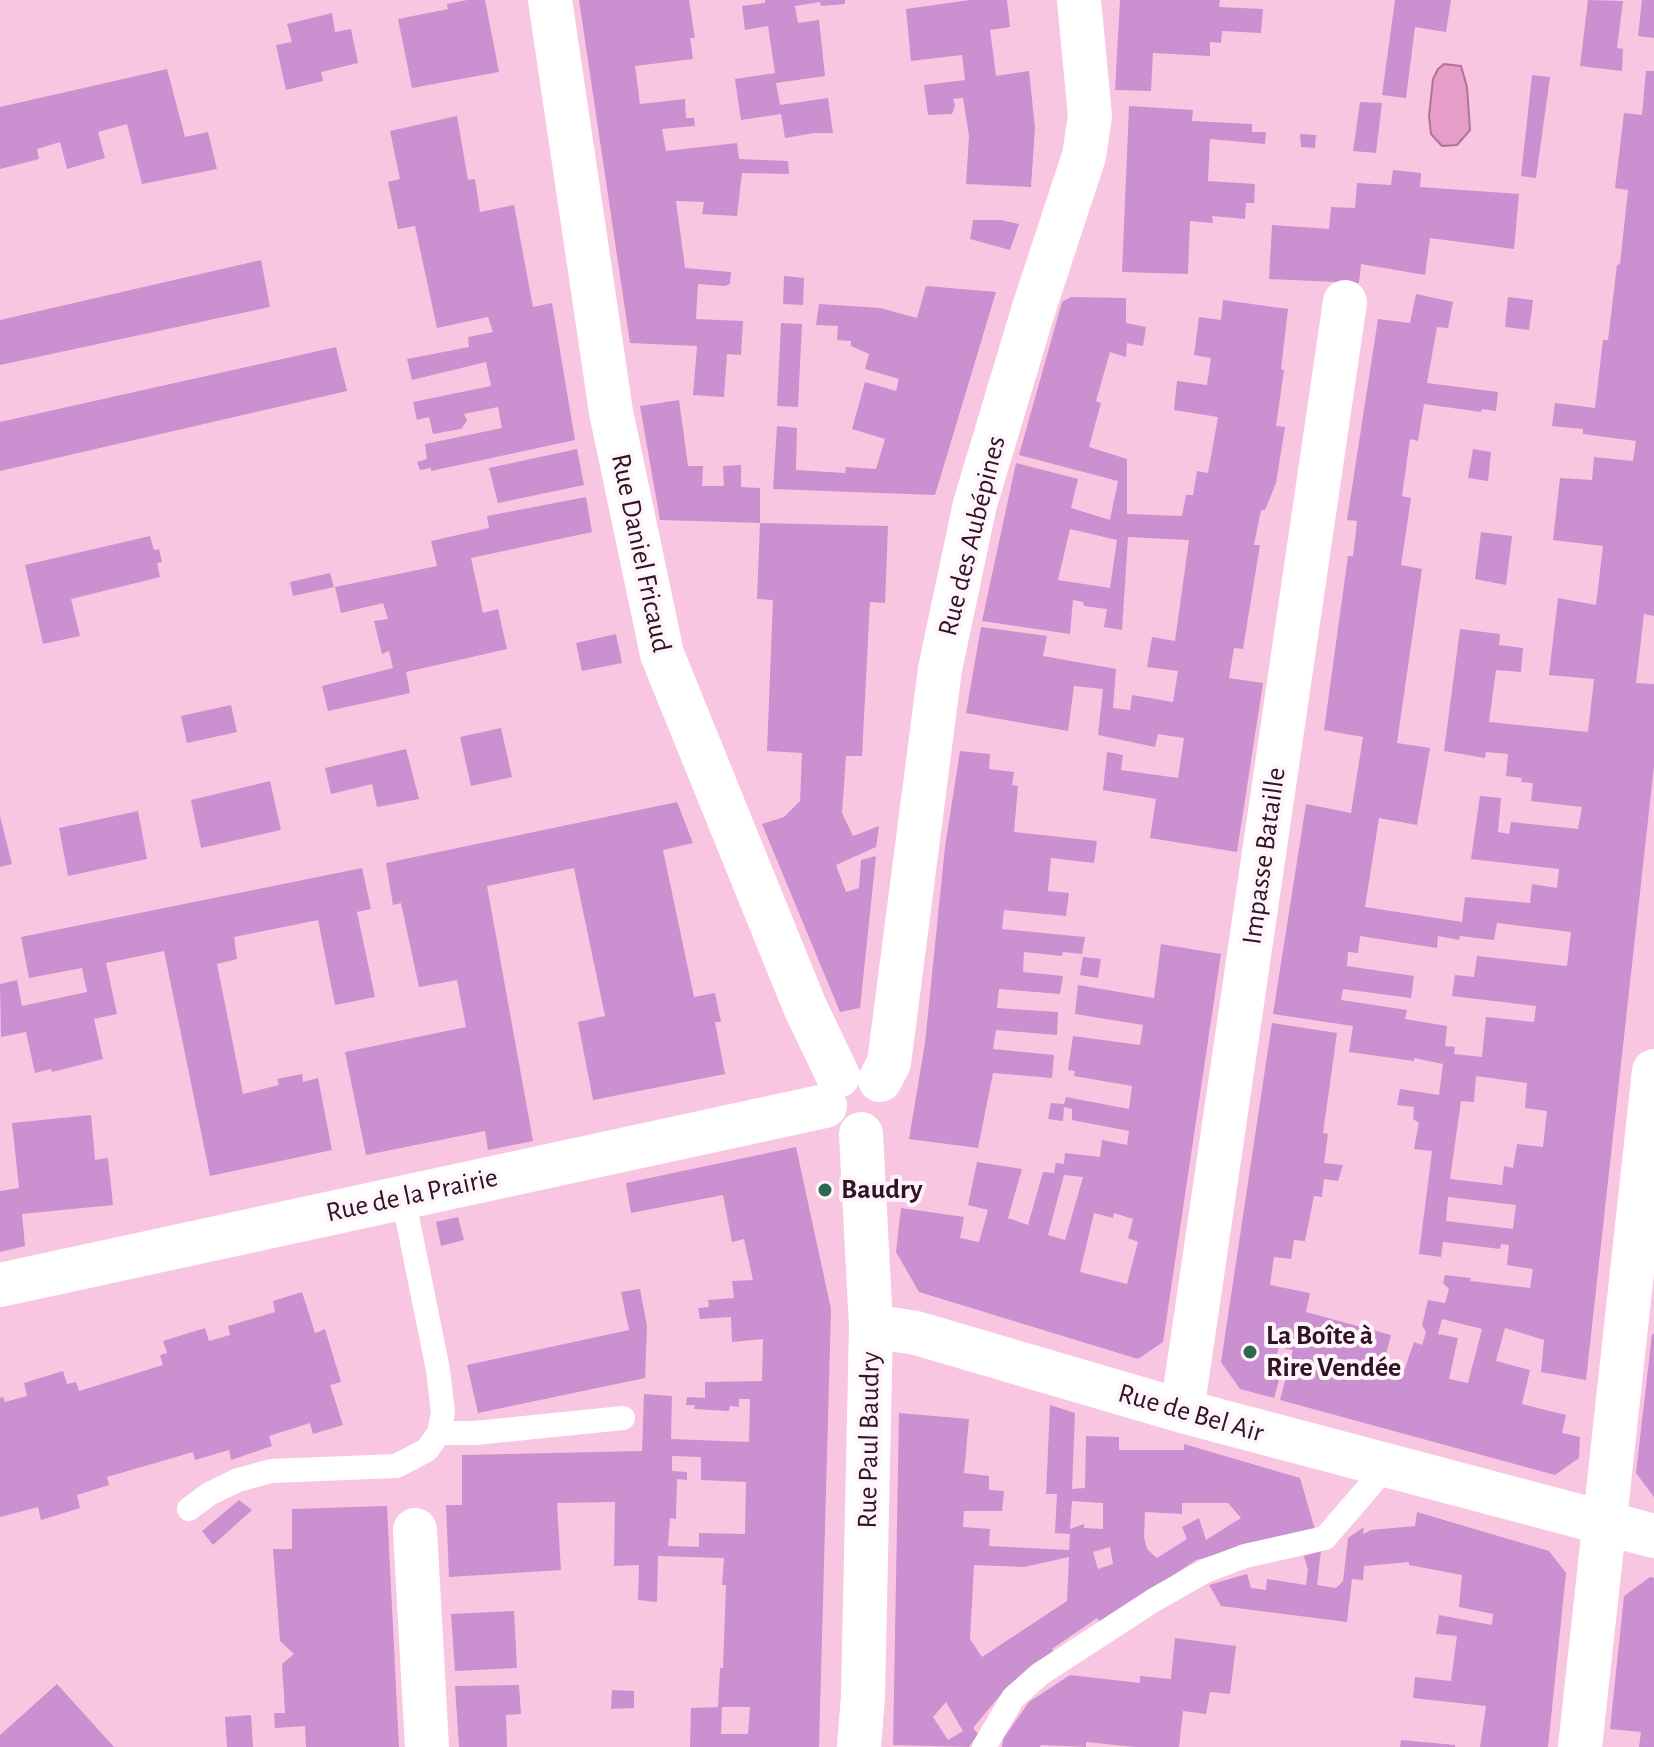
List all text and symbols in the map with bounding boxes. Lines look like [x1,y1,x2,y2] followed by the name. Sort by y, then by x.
[931,432,1013,640] street label: Rue des Aubépines
[604,451,678,655] street label: Rue Daniel Fricaud
[1235,765,1293,947] street label: Impasse Bataille
[323,1160,501,1230] street label: Rue de la Prairie
[841,1173,922,1207] place label: Baudry
[816,1181,834,1199] marker: Baudry
[1266,1319,1401,1385] place label: La Boîte à Rire Vendée
[1241,1343,1259,1361] marker: La Boîte à Rire Vendée
[851,1351,887,1529] street label: Rue Paul Baudry
[1114,1376,1268,1450] street label: Rue de Bel Air

